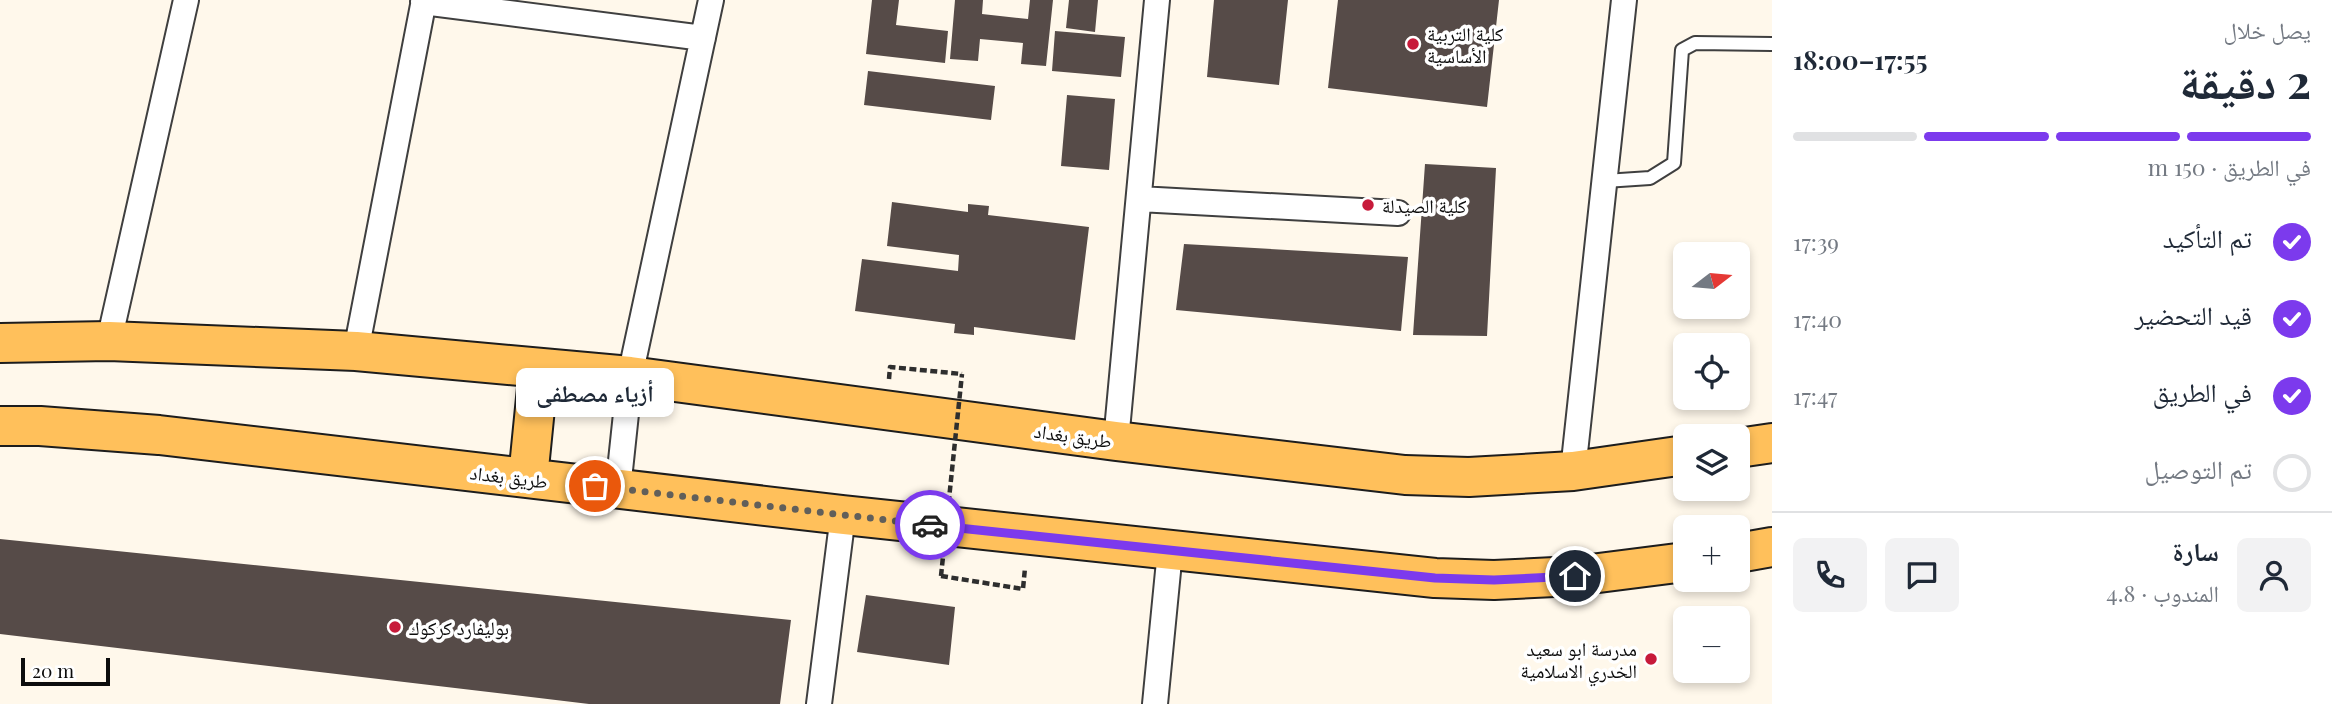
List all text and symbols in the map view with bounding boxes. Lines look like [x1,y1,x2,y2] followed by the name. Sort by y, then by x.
[2224,14,2311,45] text: يصل خلال
[1427,20,1504,68] place label: كلية التربية الأساسية
[1405,36,1421,52] marker: كلية التربية الأساسية
[1793,42,1927,77] text: 17:55–18:00
[2180,49,2311,111] text: 2 دقيقة
[2148,151,2311,182] text: في الطريق · 150 m
[1382,192,1467,218] place label: كلية الصيدلة
[1360,197,1376,213] marker: كلية الصيدلة
[2163,220,2252,255] text: تم التأكيد
[2273,223,2311,261] icon: check
[1793,226,1839,257] text: 17:39
[1673,242,1750,318] north arrow
[1673,242,1750,683] map controls
[2134,297,2252,332] text: قيد التحضير
[2273,300,2311,338] icon: check
[1793,303,1842,334] text: 17:40
[1673,333,1750,410] button: locate
[516,367,674,416] callout: أزياء مصطفى
[2153,374,2252,409] text: في الطريق
[536,377,654,408] text: أزياء مصطفى
[2273,377,2311,415] icon: check
[1793,380,1837,411] text: 17:47
[1032,417,1114,453] street label: طريق بغداد
[1673,424,1750,501] button: layers
[2144,451,2252,486] text: تم التوصيل
[565,456,625,516] pin
[469,458,549,494] street label: طريق بغداد
[576,467,614,505] icon: bag
[895,490,965,560] courier
[911,506,949,544] icon: car
[1673,515,1750,592] button: +
[2172,533,2219,568] text: سارة
[1793,538,1867,612] button: phone
[1885,538,1959,612] button: chat
[2237,538,2311,612] button: person
[1545,546,1605,606] pin
[1556,557,1594,595] icon: home
[2106,577,2219,608] text: المندوب · 4.8
[1673,606,1750,683] button: −
[409,614,509,640] place label: بوليفارد كركوك
[387,619,403,635] marker: بوليفارد كركوك
[1520,635,1637,687] place label: مدرسة ابو سعيد الخدري الاسلامية
[1643,651,1659,667] marker: مدرسة ابو سعيد الخدري الاسلامية
[21,655,110,687] scale bar
[32,657,74,683] text: 20 m

